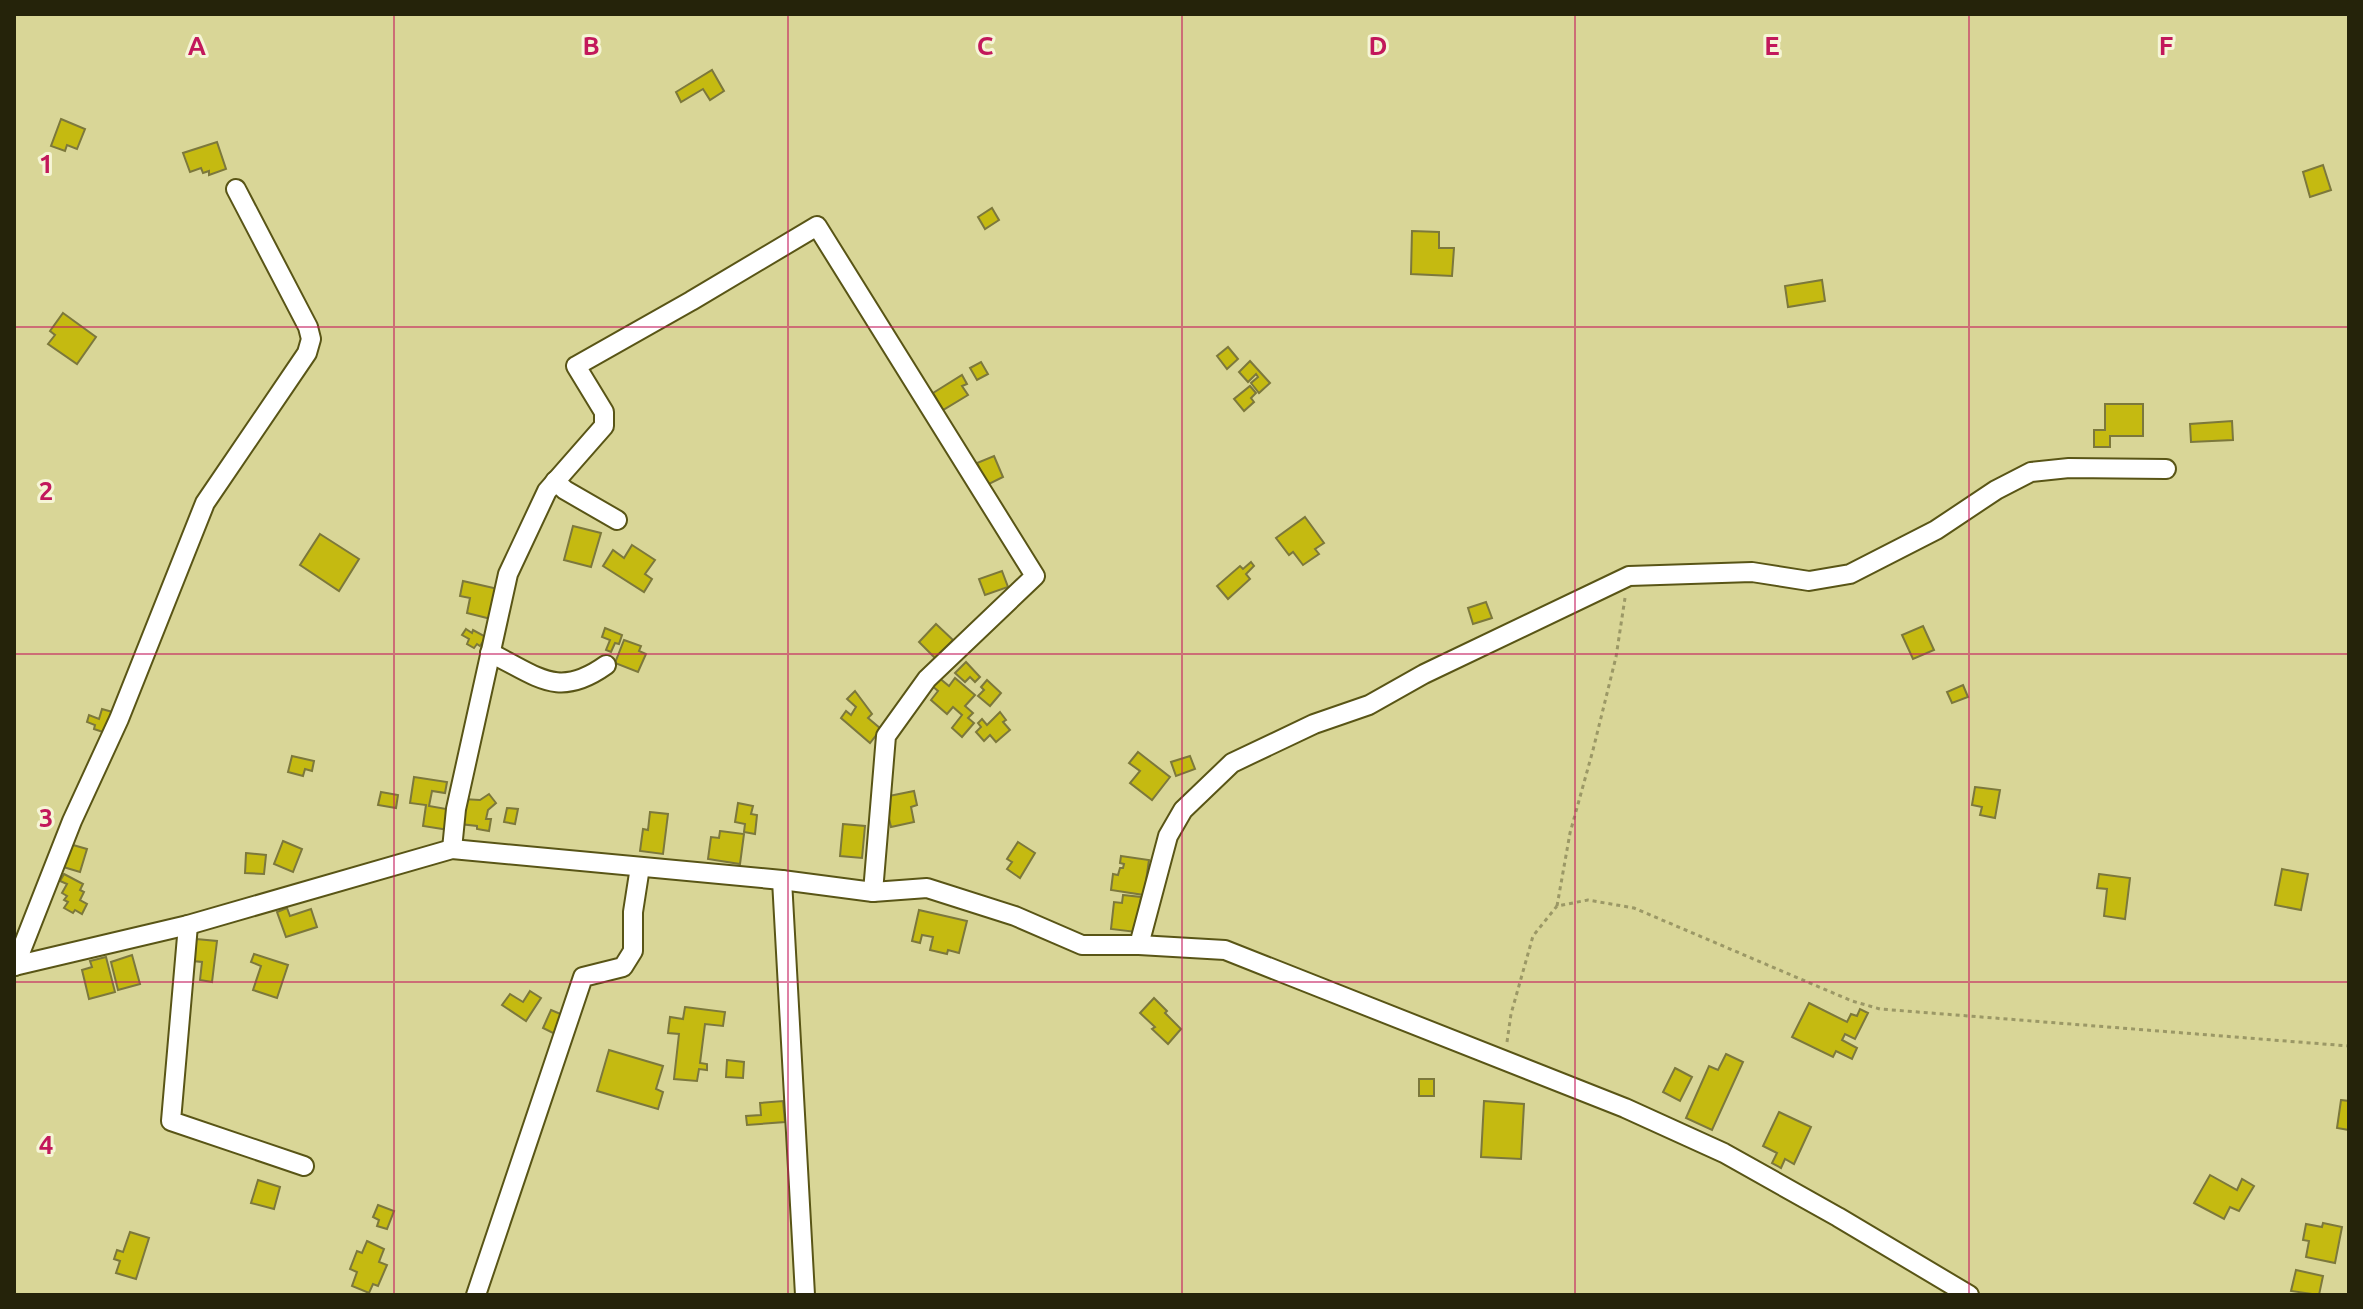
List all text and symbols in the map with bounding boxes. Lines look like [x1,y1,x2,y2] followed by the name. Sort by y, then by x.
[188,31,207,60] text: A
[582,31,600,60] text: B
[977,31,994,60] text: C
[1369,31,1387,60] text: D
[1764,31,1780,60] text: E
[2159,31,2173,60] text: F
[39,149,53,178] text: 1
[39,476,53,505] text: 2
[39,803,53,832] text: 3
[39,1130,53,1159] text: 4

